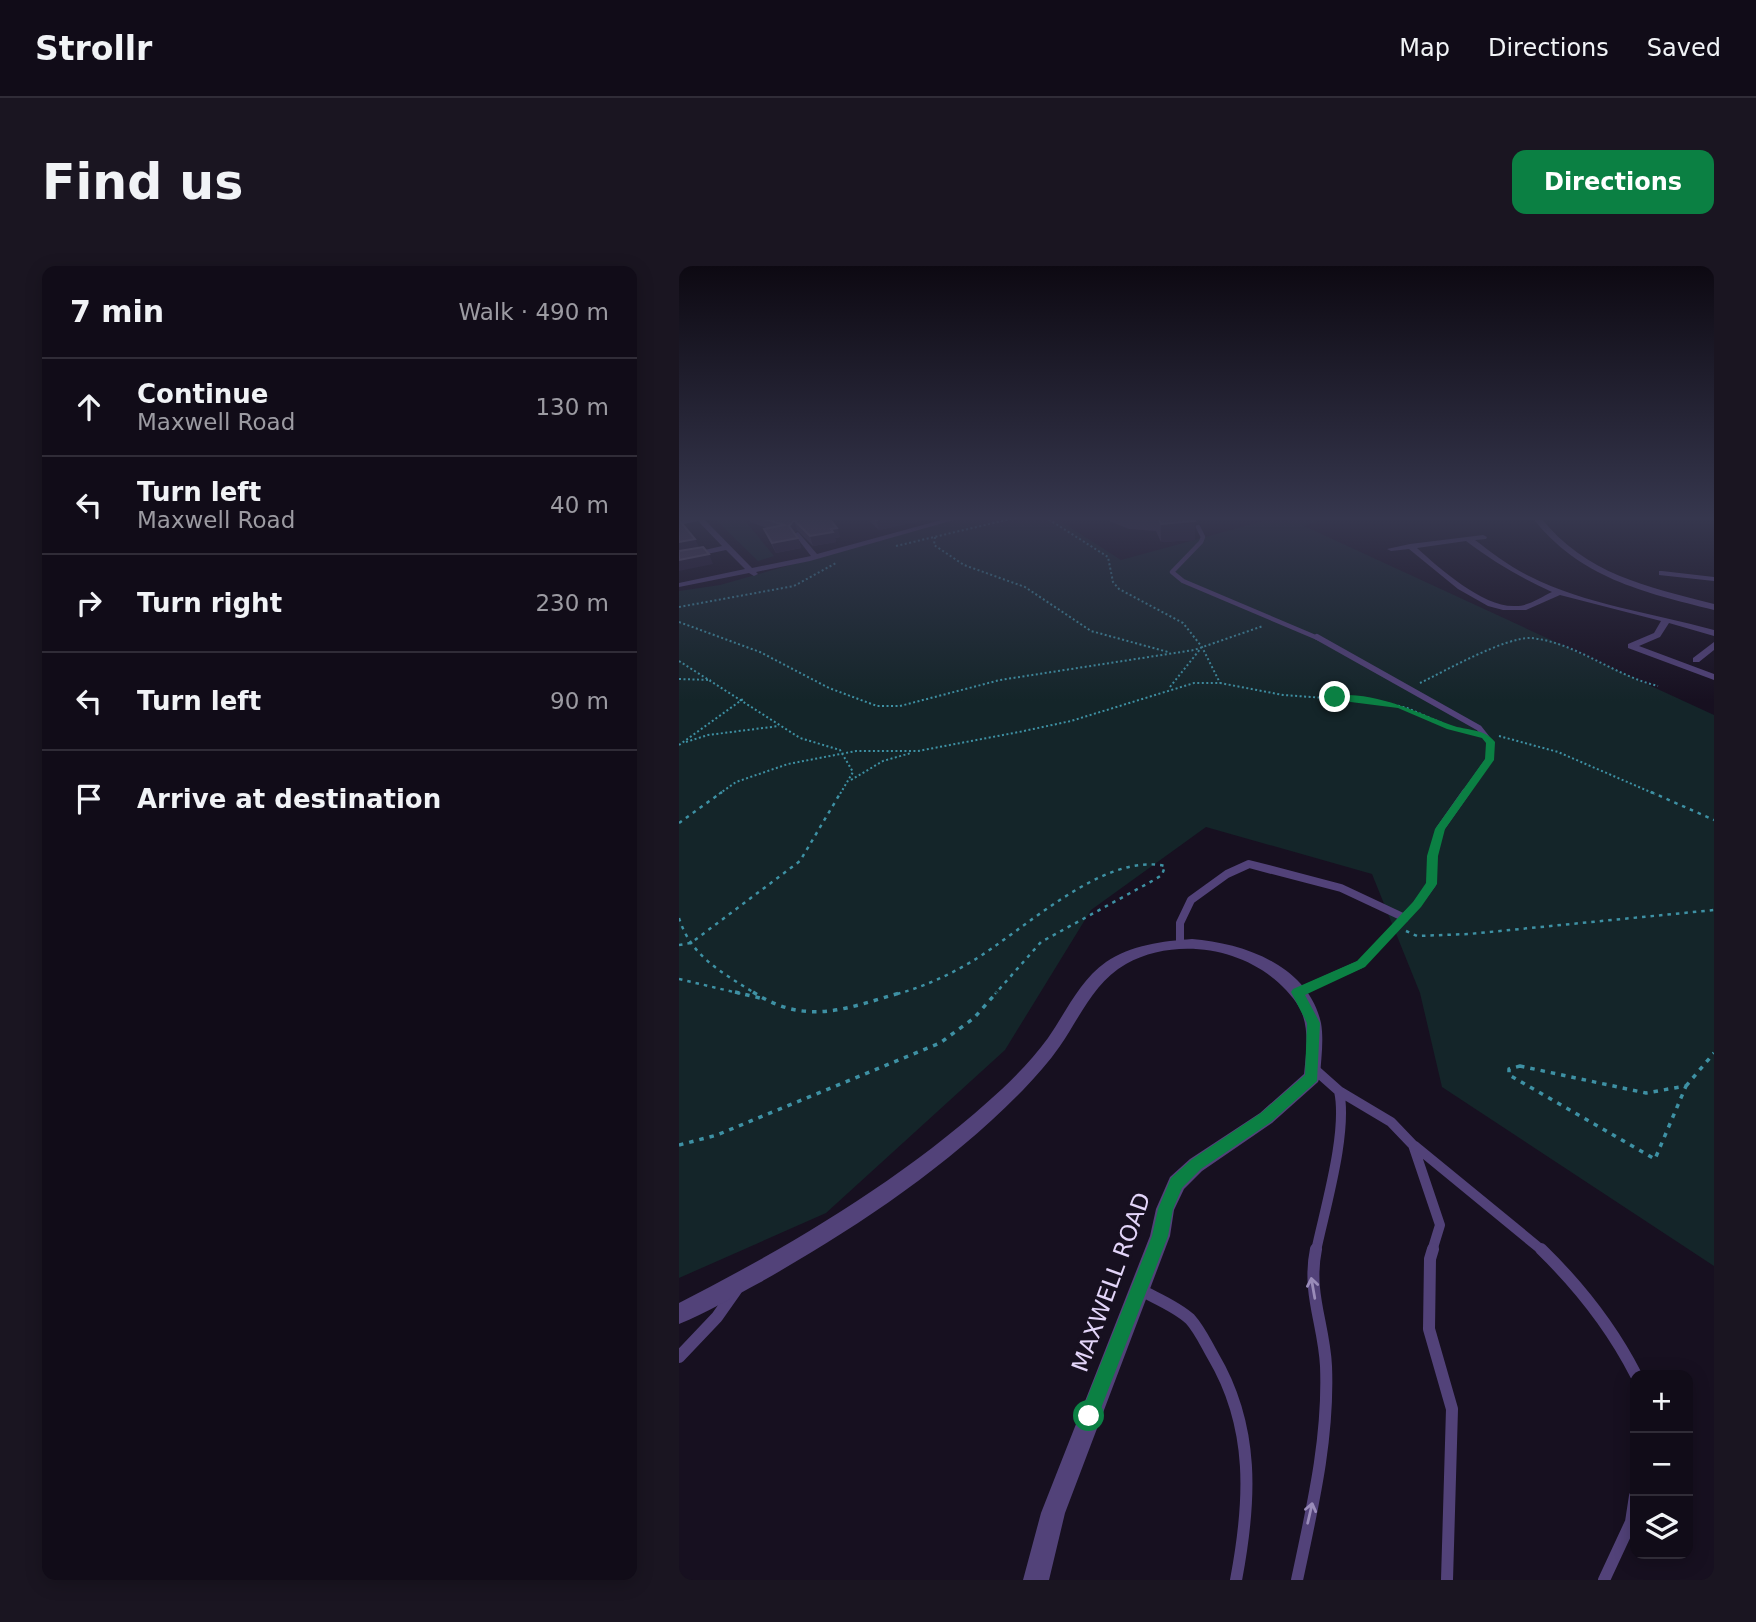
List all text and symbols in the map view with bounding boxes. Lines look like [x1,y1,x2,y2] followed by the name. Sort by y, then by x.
[35,29,152,68] text: Strollr
[1399,34,1450,62] text: Map
[1488,34,1609,62] text: Directions
[1647,34,1721,62] text: Saved
[1512,150,1714,214] button: Directions
[42,154,243,211] text: Find us
[70,294,164,329] text: 7 min
[458,299,609,325] text: Walk · 490 m
[137,379,268,409] text: Continue
[70,388,108,426] icon: ahead
[535,394,609,420] text: 130 m
[137,409,295,435] text: Maxwell Road
[137,477,261,507] text: Turn left
[70,486,108,524] icon: left
[550,492,609,518] text: 40 m
[137,507,295,533] text: Maxwell Road
[70,584,108,622] icon: right
[137,588,282,618] text: Turn right
[535,590,609,616] text: 230 m
[1319,681,1350,712] route end
[70,682,108,720] icon: left
[137,686,261,716] text: Turn left
[550,688,609,714] text: 90 m
[70,780,108,818] icon: arrive
[137,784,441,814] text: Arrive at destination
[1067,1189,1155,1375] street label: MAXWELL ROAD
[1306,1277,1319,1300] one-way arrow
[1630,1370,1693,1559] map controls
[1630,1370,1693,1433] button: +
[1073,1400,1104,1431] route start
[1630,1433,1693,1496] button: −
[1630,1496,1693,1559] button: layers
[1303,1502,1317,1525] one-way arrow

